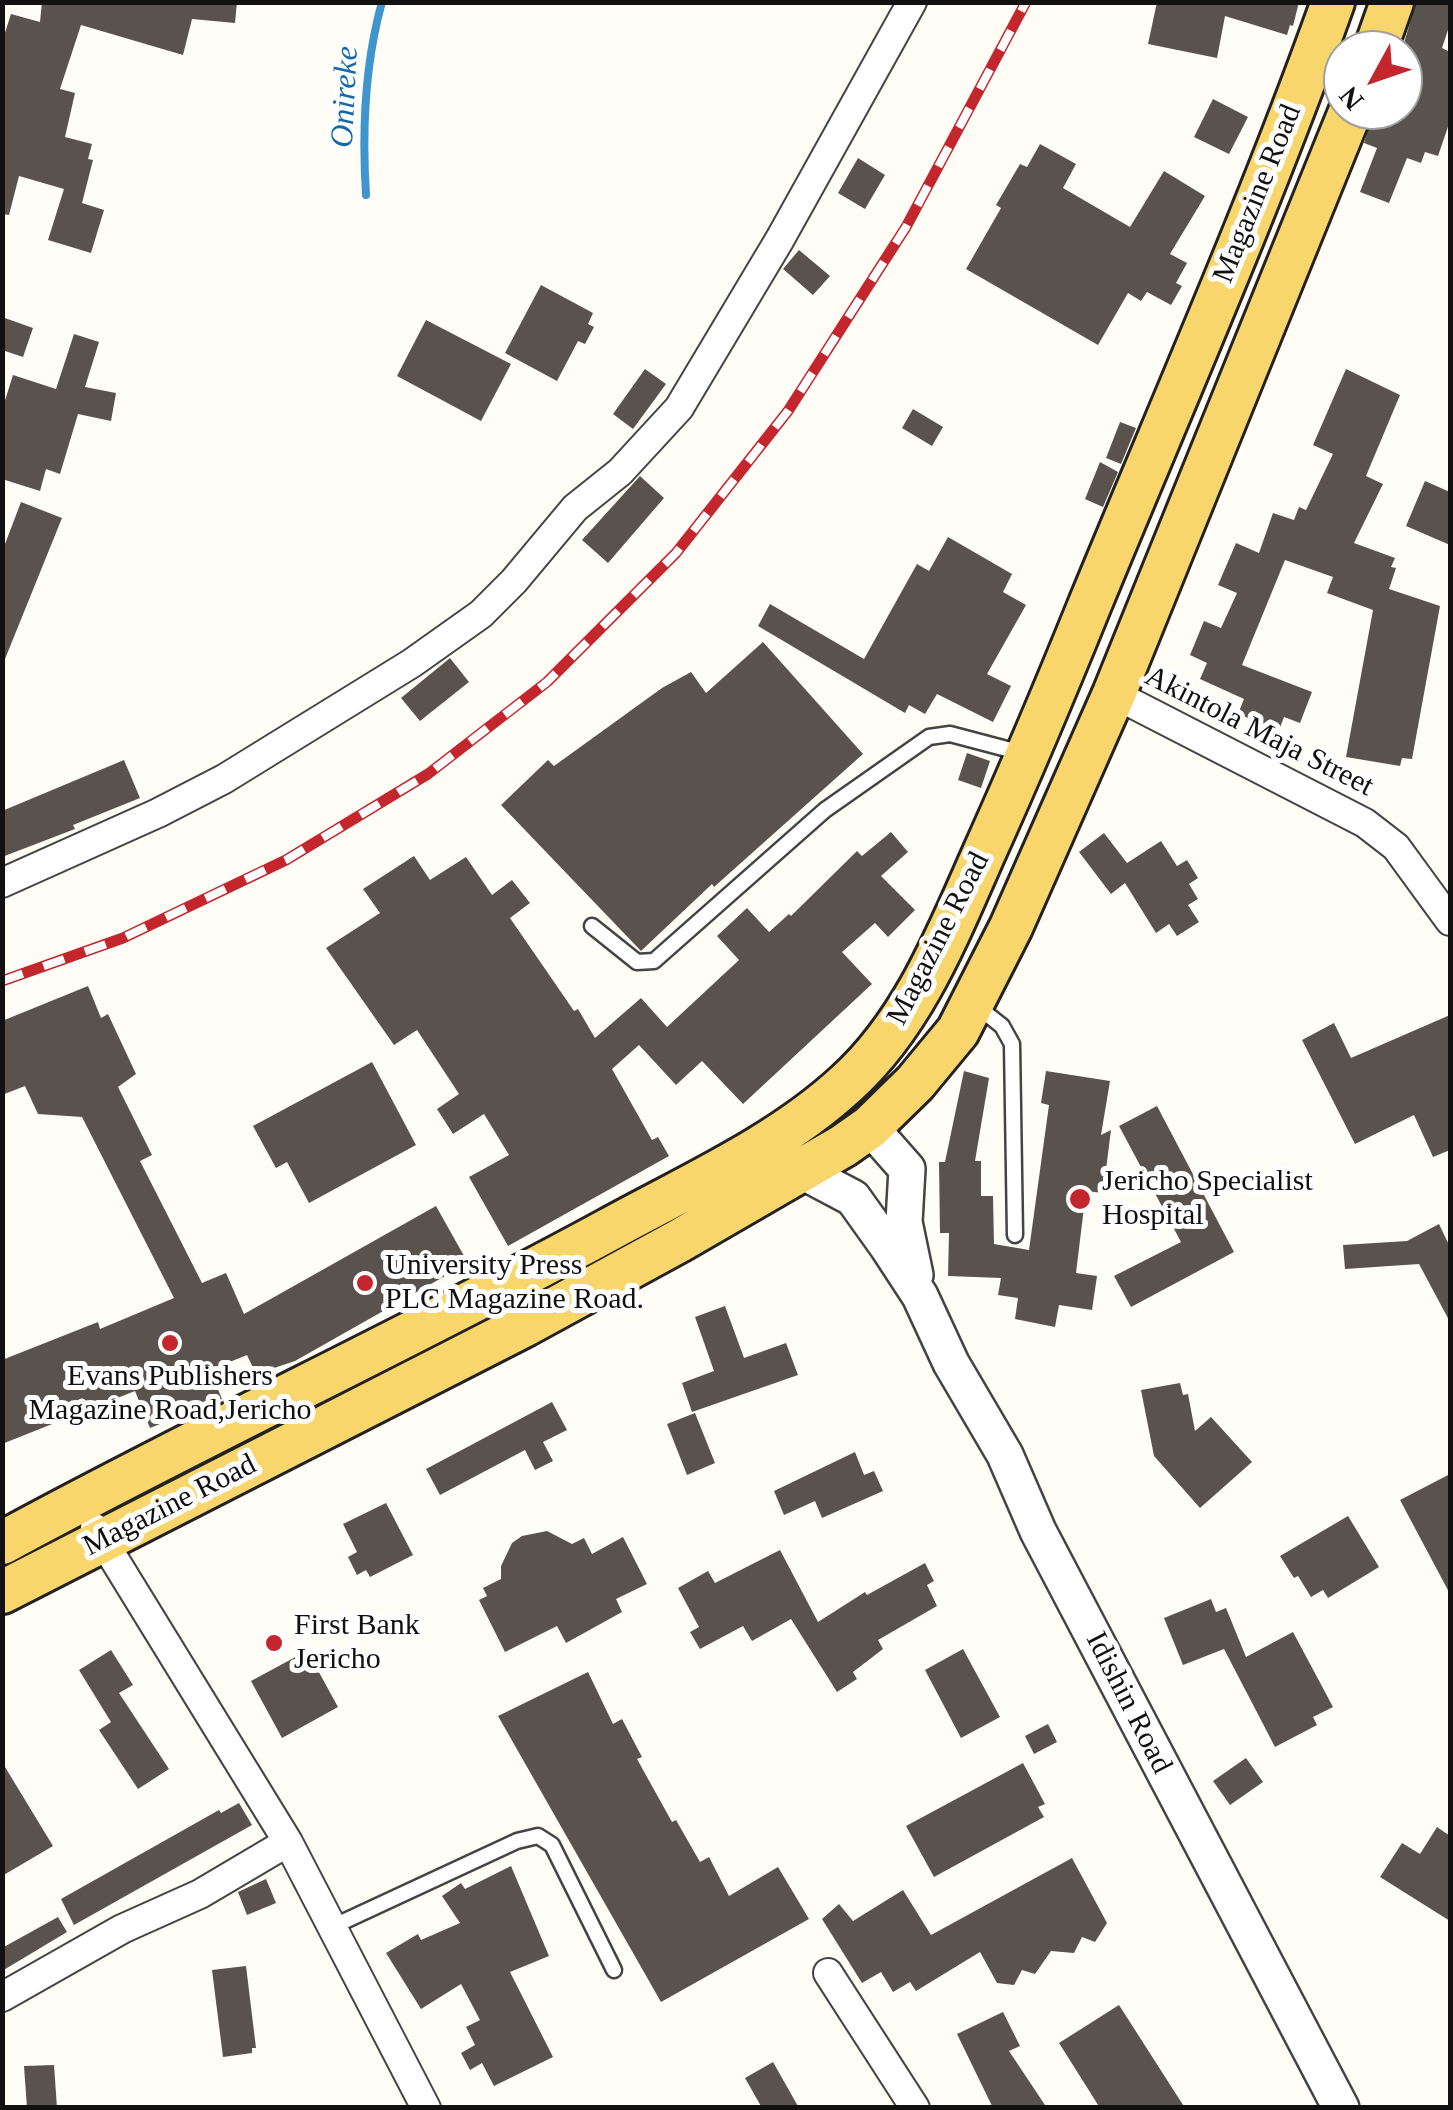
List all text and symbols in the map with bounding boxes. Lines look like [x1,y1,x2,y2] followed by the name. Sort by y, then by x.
[1323,30,1423,130] north arrow
[324,45,368,149] water label: Onireke
[1333,81,1370,116] text: N
[1206,100,1310,288] street label: Magazine Road
[1139,659,1379,805] street label: Akintola Maja Street
[880,847,998,1031] street label: Magazine Road
[1102,1164,1313,1234] place label: Jericho Specialist Hospital
[1067,1186,1093,1212] marker: Jericho Specialist Hospital
[385,1248,644,1318] place label: University Press PLC Magazine Road.
[354,1272,376,1294] marker: University Press PLC Magazine Road.
[159,1332,181,1354] marker: Evans Publishers Magazine Road,Jericho
[28,1359,312,1430] place label: Evans Publishers Magazine Road,Jericho
[78,1447,262,1565] street label: Magazine Road
[294,1608,420,1678] place label: First Bank Jericho
[1077,1626,1179,1780] street label: Idishin Road
[263,1632,285,1654] marker: First Bank Jericho

